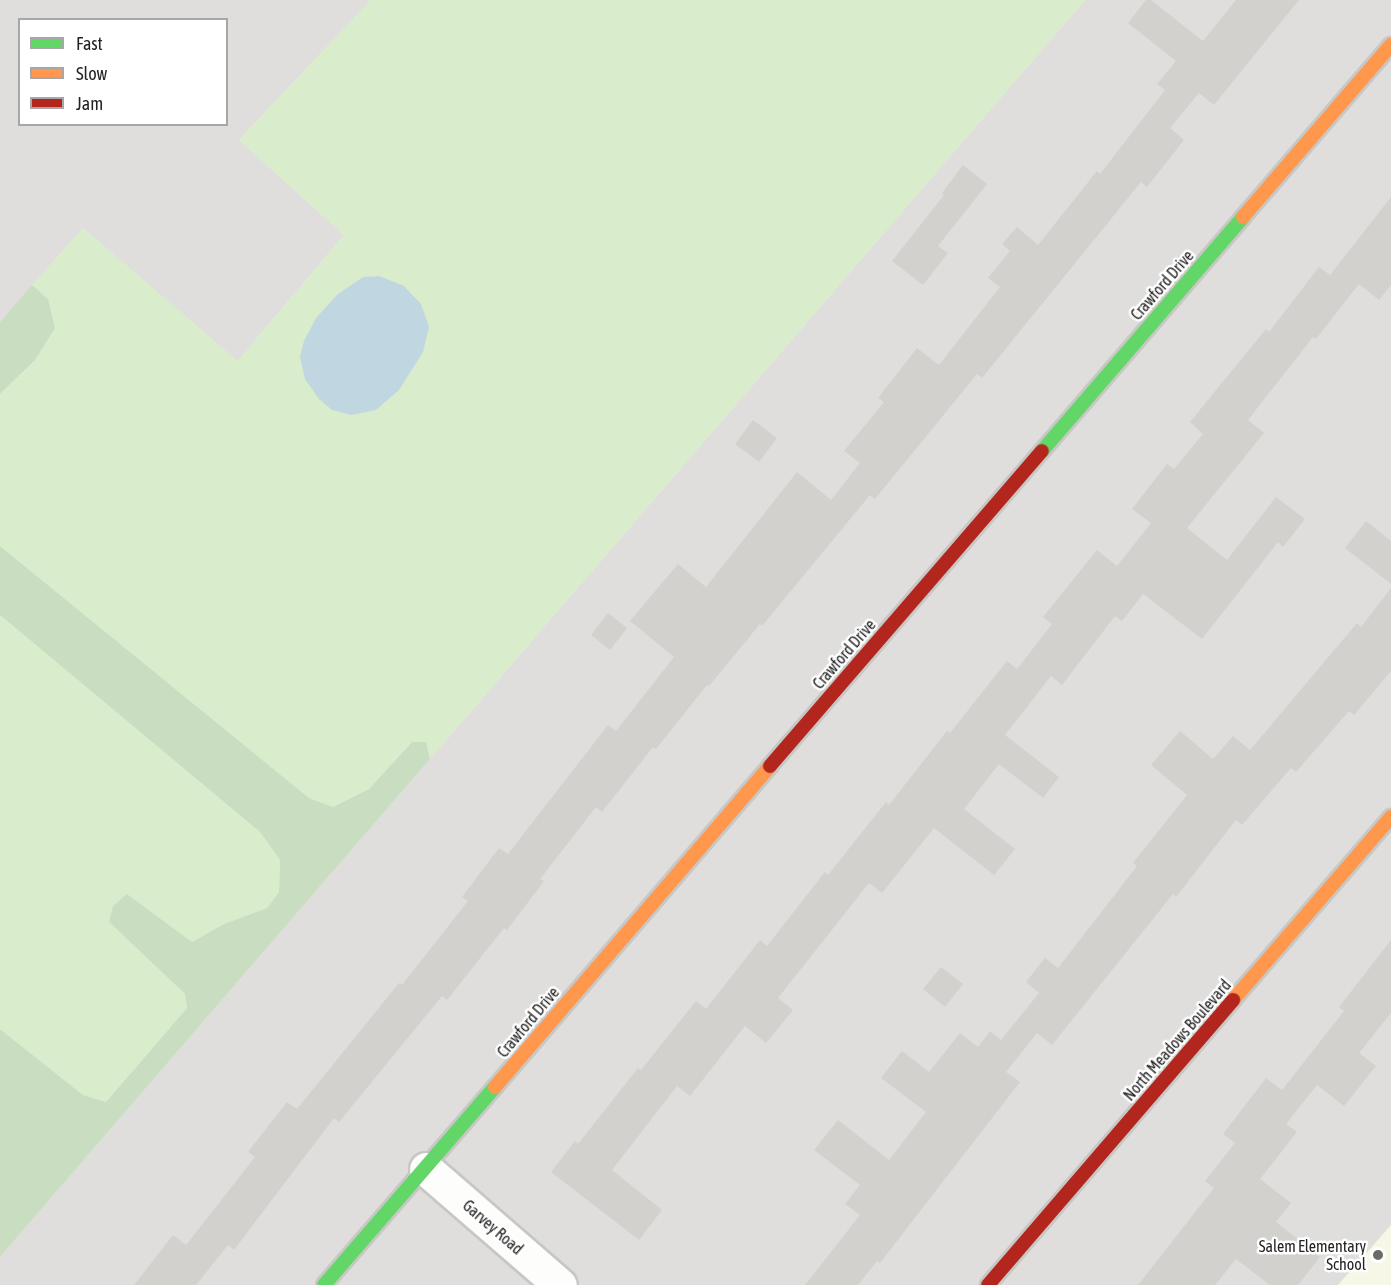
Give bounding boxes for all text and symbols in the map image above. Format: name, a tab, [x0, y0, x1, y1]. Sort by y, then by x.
legend	[18, 18, 228, 126]
text: Fast	[76, 33, 103, 54]
text: Slow	[76, 63, 107, 84]
text: Jam	[76, 93, 103, 114]
street label: Crawford Drive	[1127, 246, 1197, 324]
street label: Crawford Drive	[809, 615, 879, 693]
street label: North Meadows Boulevard	[1119, 976, 1235, 1104]
street label: Crawford Drive	[493, 983, 563, 1061]
street label: Garvey Road	[459, 1196, 527, 1258]
place label: Salem Elementary School	[1259, 1236, 1366, 1274]
marker: Salem Elementary School	[1371, 1248, 1385, 1262]

